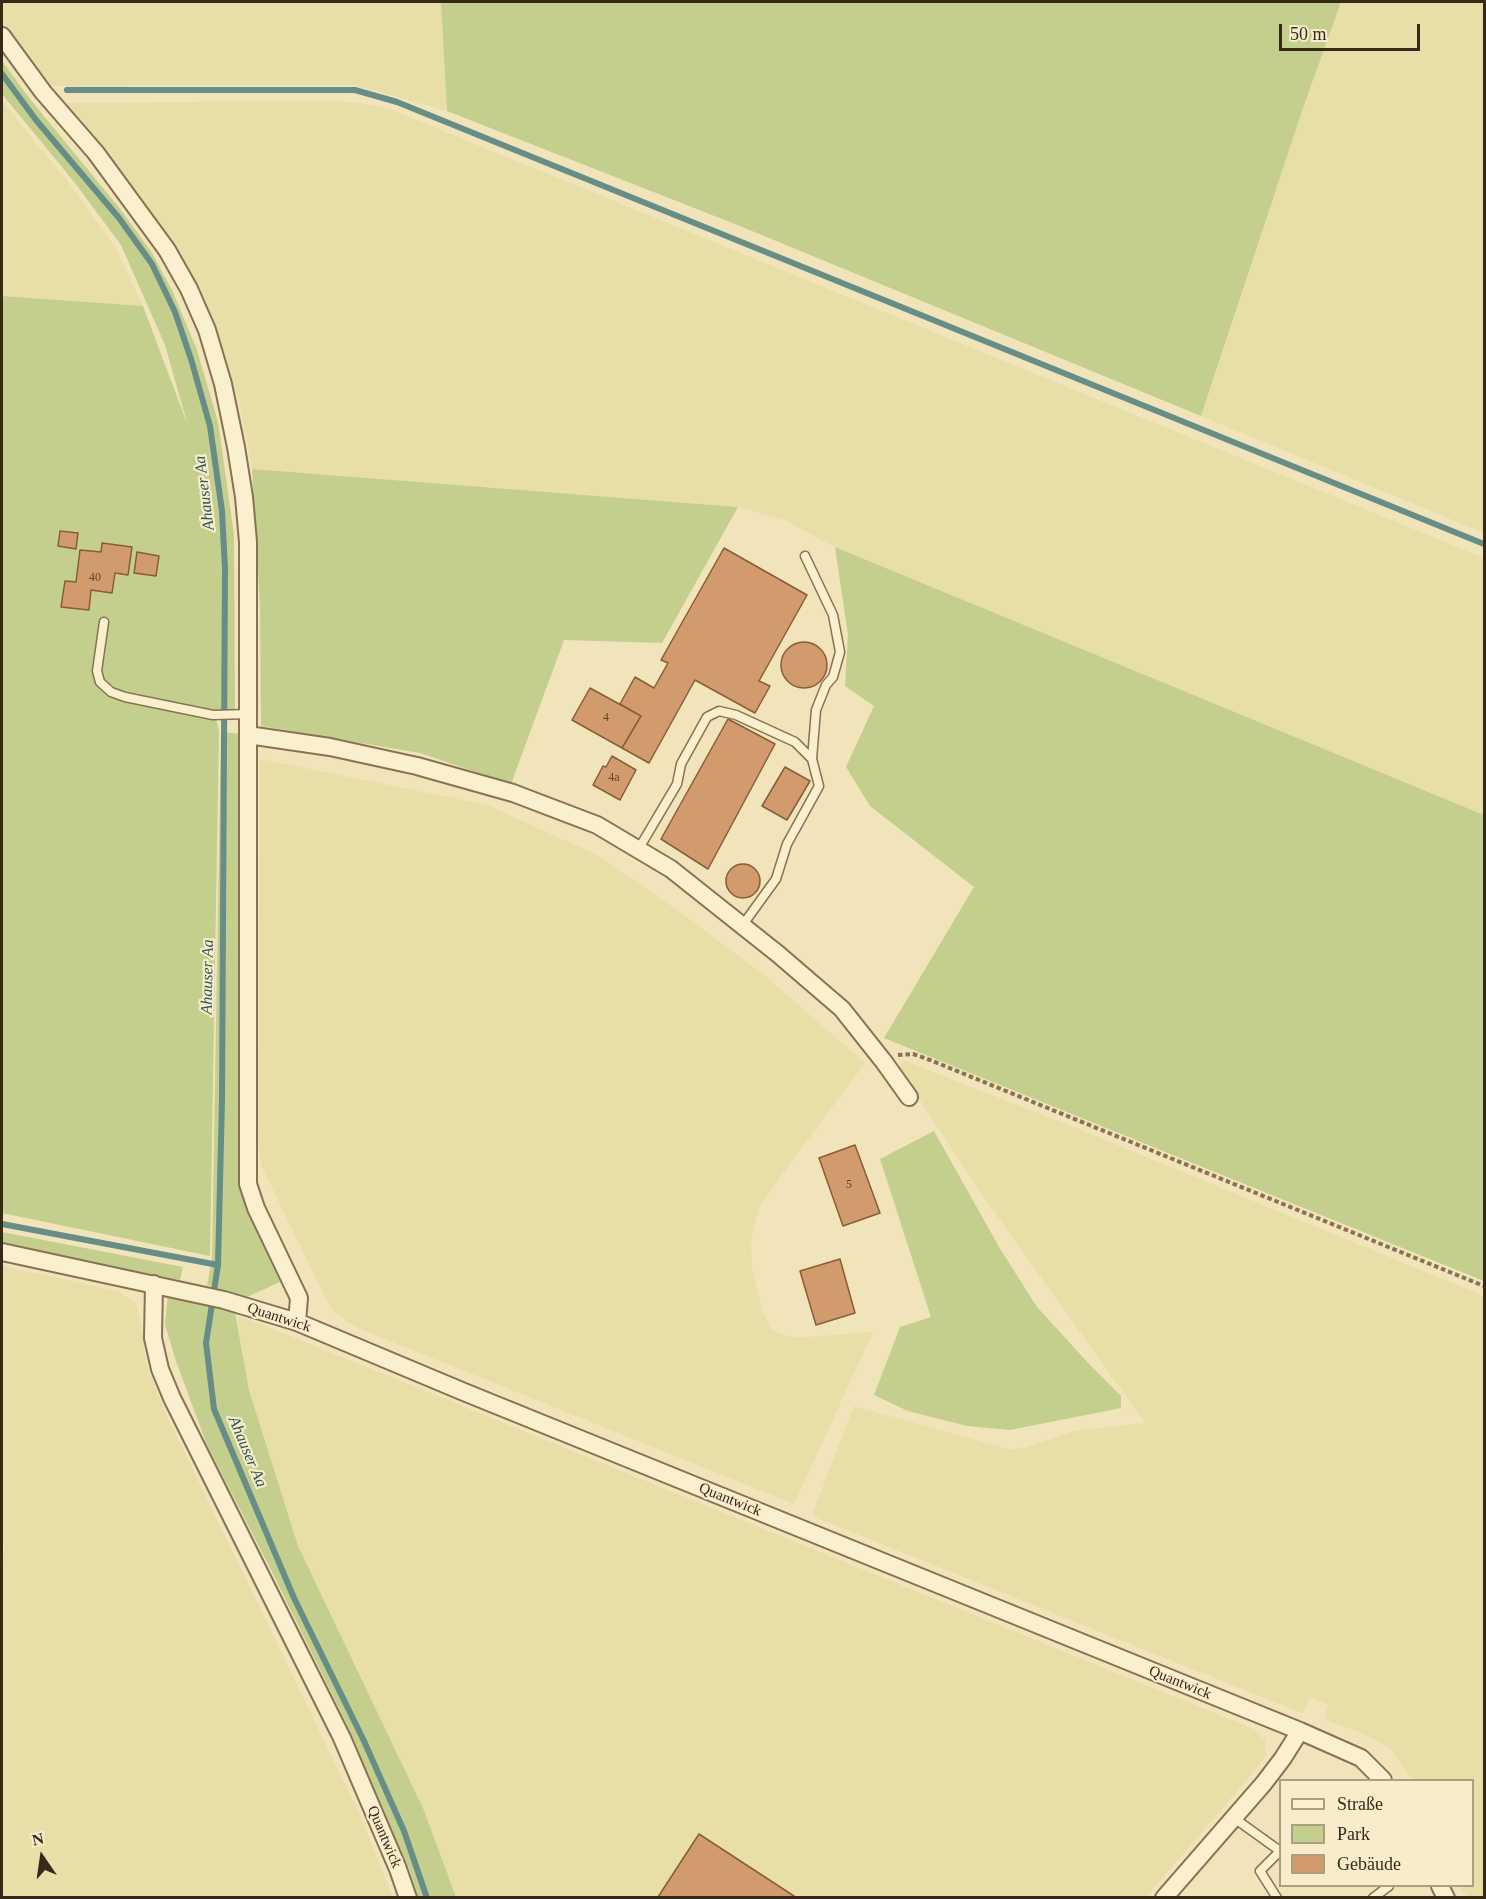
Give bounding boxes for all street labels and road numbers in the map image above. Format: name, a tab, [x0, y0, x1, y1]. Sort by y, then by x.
street label: Quantwick	[245, 1299, 313, 1337]
street label: Quantwick	[696, 1479, 764, 1521]
street label: Quantwick	[1146, 1662, 1214, 1704]
street label: Quantwick	[363, 1803, 405, 1871]

